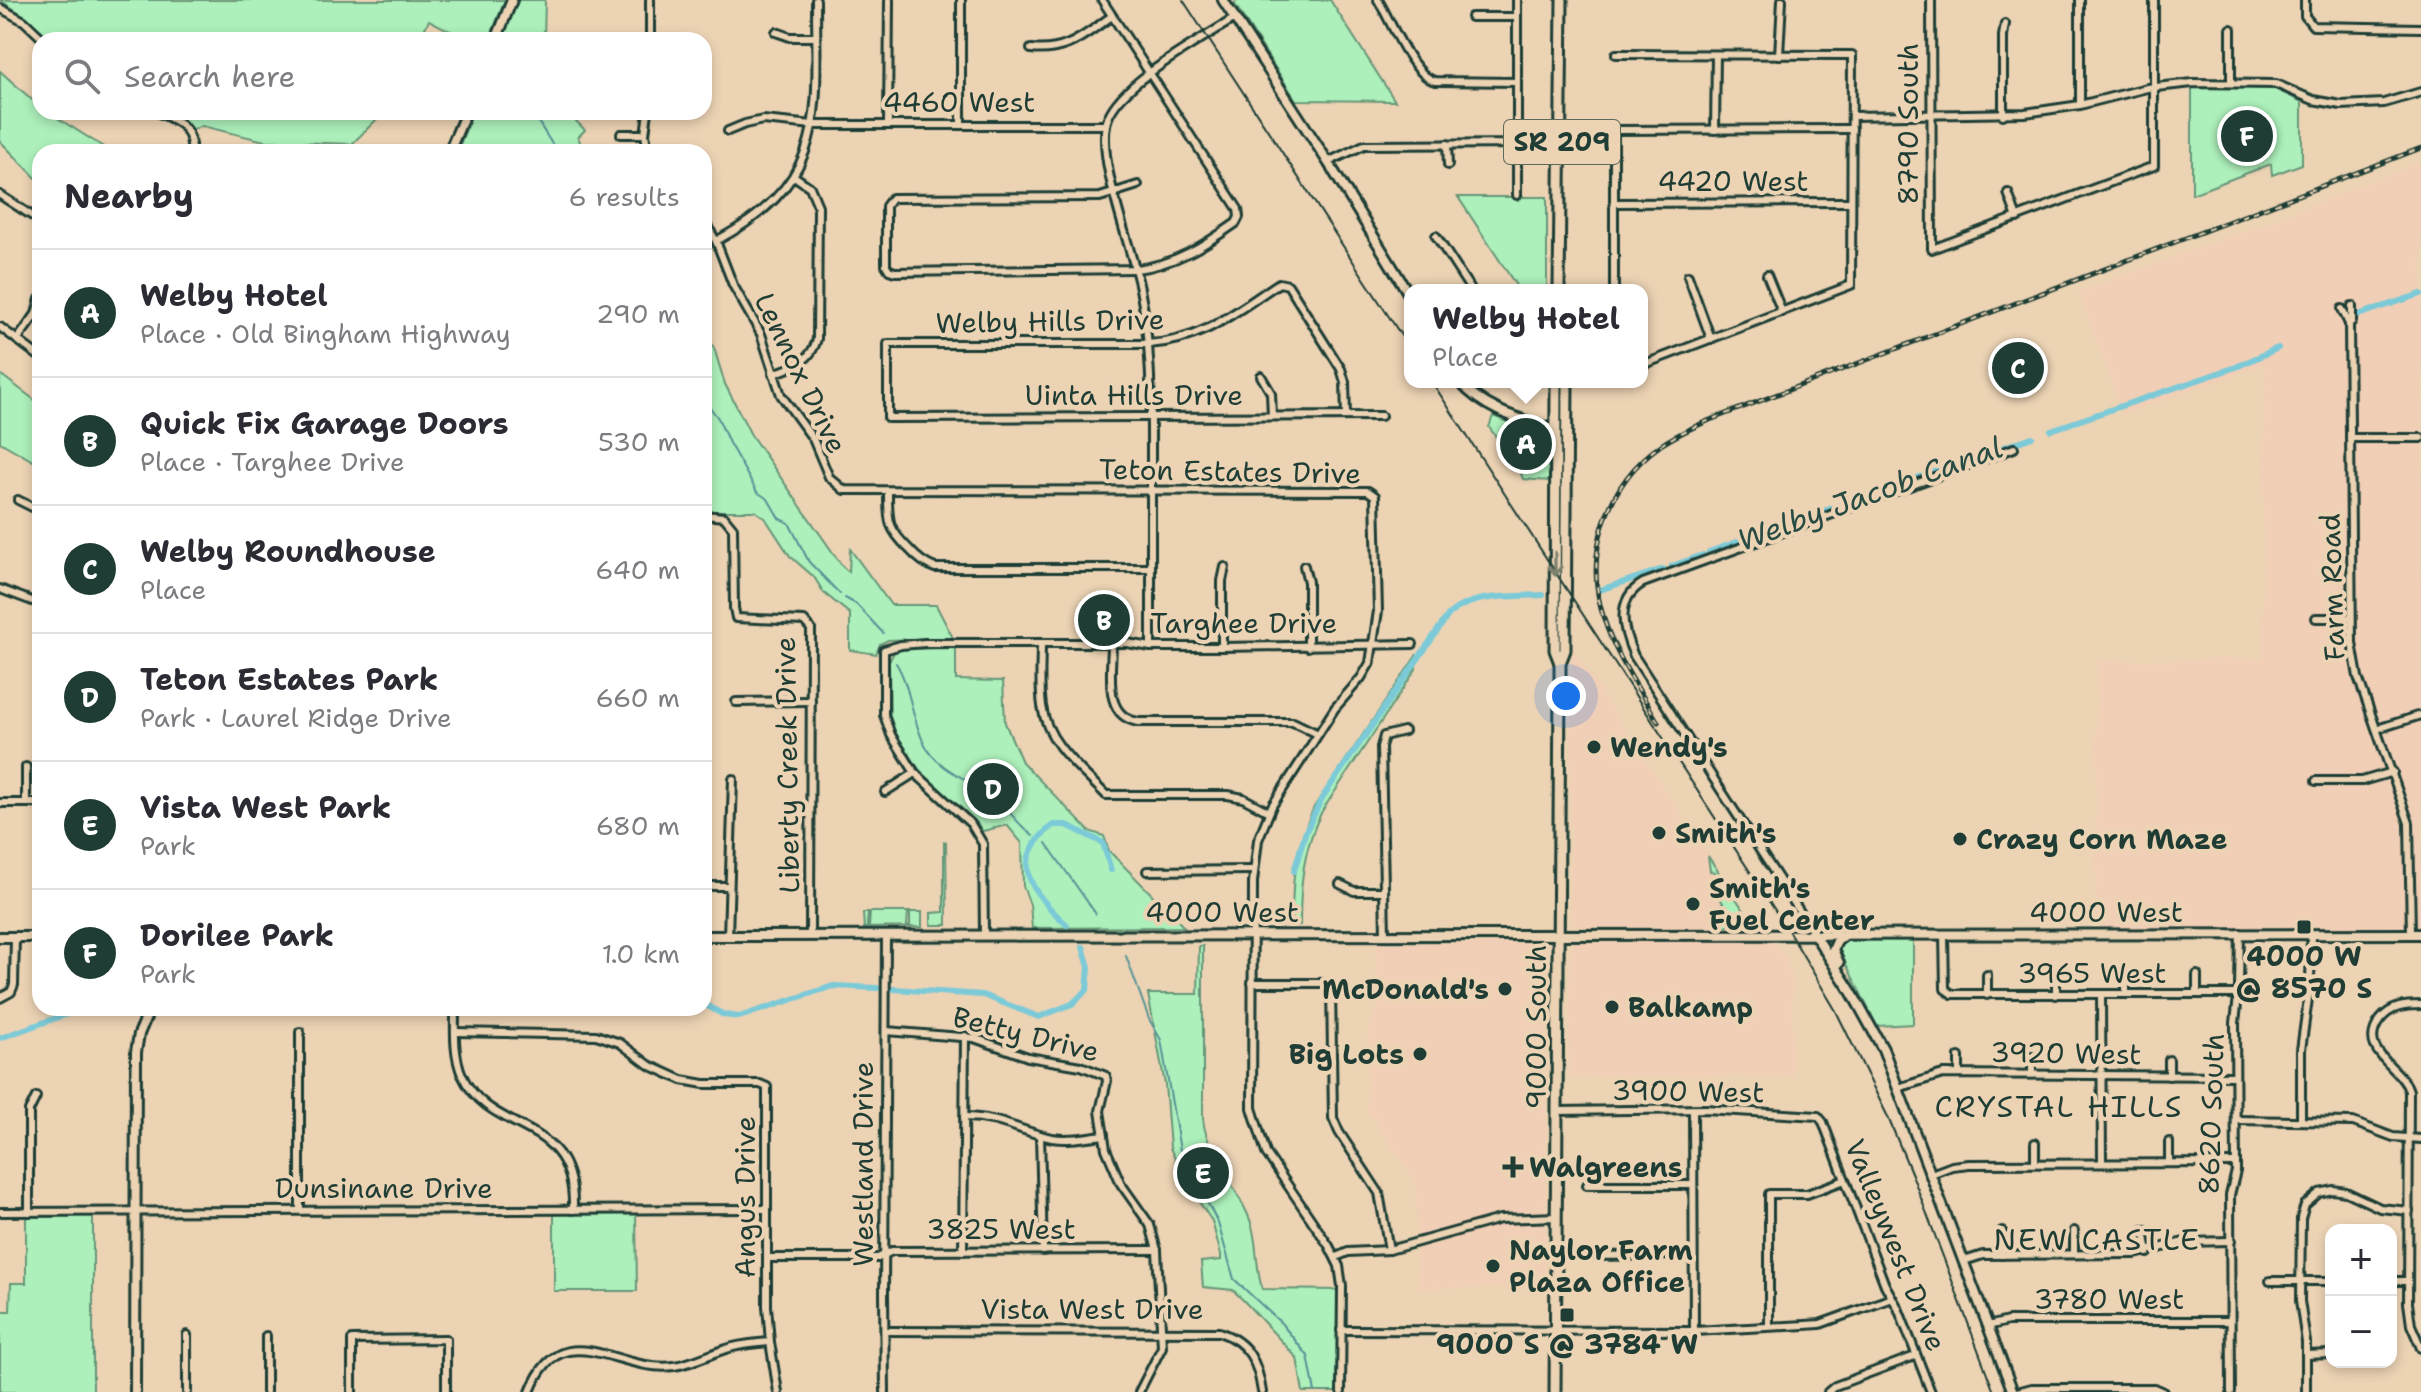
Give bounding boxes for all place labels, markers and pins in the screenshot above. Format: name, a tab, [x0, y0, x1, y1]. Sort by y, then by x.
pin: F	[2221, 106, 2273, 166]
pin: C	[1992, 338, 2044, 398]
pin: A	[1500, 414, 1552, 474]
pin: B	[1078, 590, 1130, 650]
place label: Wendy's	[1610, 728, 1728, 766]
marker: Wendy's	[1585, 738, 1603, 756]
pin: D	[967, 759, 1019, 819]
place label: Smith's	[1675, 814, 1776, 852]
place label: Crazy Corn Maze	[1976, 820, 2228, 858]
marker: Smith's	[1650, 824, 1668, 842]
marker: Crazy Corn Maze	[1951, 830, 1969, 848]
place label: Smith's Fuel Center	[1709, 869, 1875, 939]
marker: Smith's Fuel Center	[1684, 895, 1702, 913]
marker: 4000 W @ 8570 S	[2295, 918, 2313, 936]
place label: 4000 W @ 8570 S	[2236, 937, 2372, 1007]
place label: McDonald's	[1322, 970, 1489, 1008]
marker: McDonald's	[1496, 980, 1514, 998]
place label: Balkamp	[1628, 988, 1753, 1026]
marker: Balkamp	[1603, 998, 1621, 1016]
place label: Big Lots	[1289, 1035, 1404, 1073]
marker: Big Lots	[1411, 1045, 1429, 1063]
pin: E	[1177, 1143, 1229, 1203]
place label: Walgreens	[1529, 1148, 1683, 1186]
marker: Walgreens	[1504, 1158, 1522, 1176]
place label: Naylor Farm Plaza Office	[1509, 1231, 1693, 1301]
marker: Naylor Farm Plaza Office	[1484, 1257, 1502, 1275]
marker: 9000 S @ 3784 W	[1558, 1306, 1576, 1324]
place label: 9000 S @ 3784 W	[1436, 1325, 1698, 1363]

